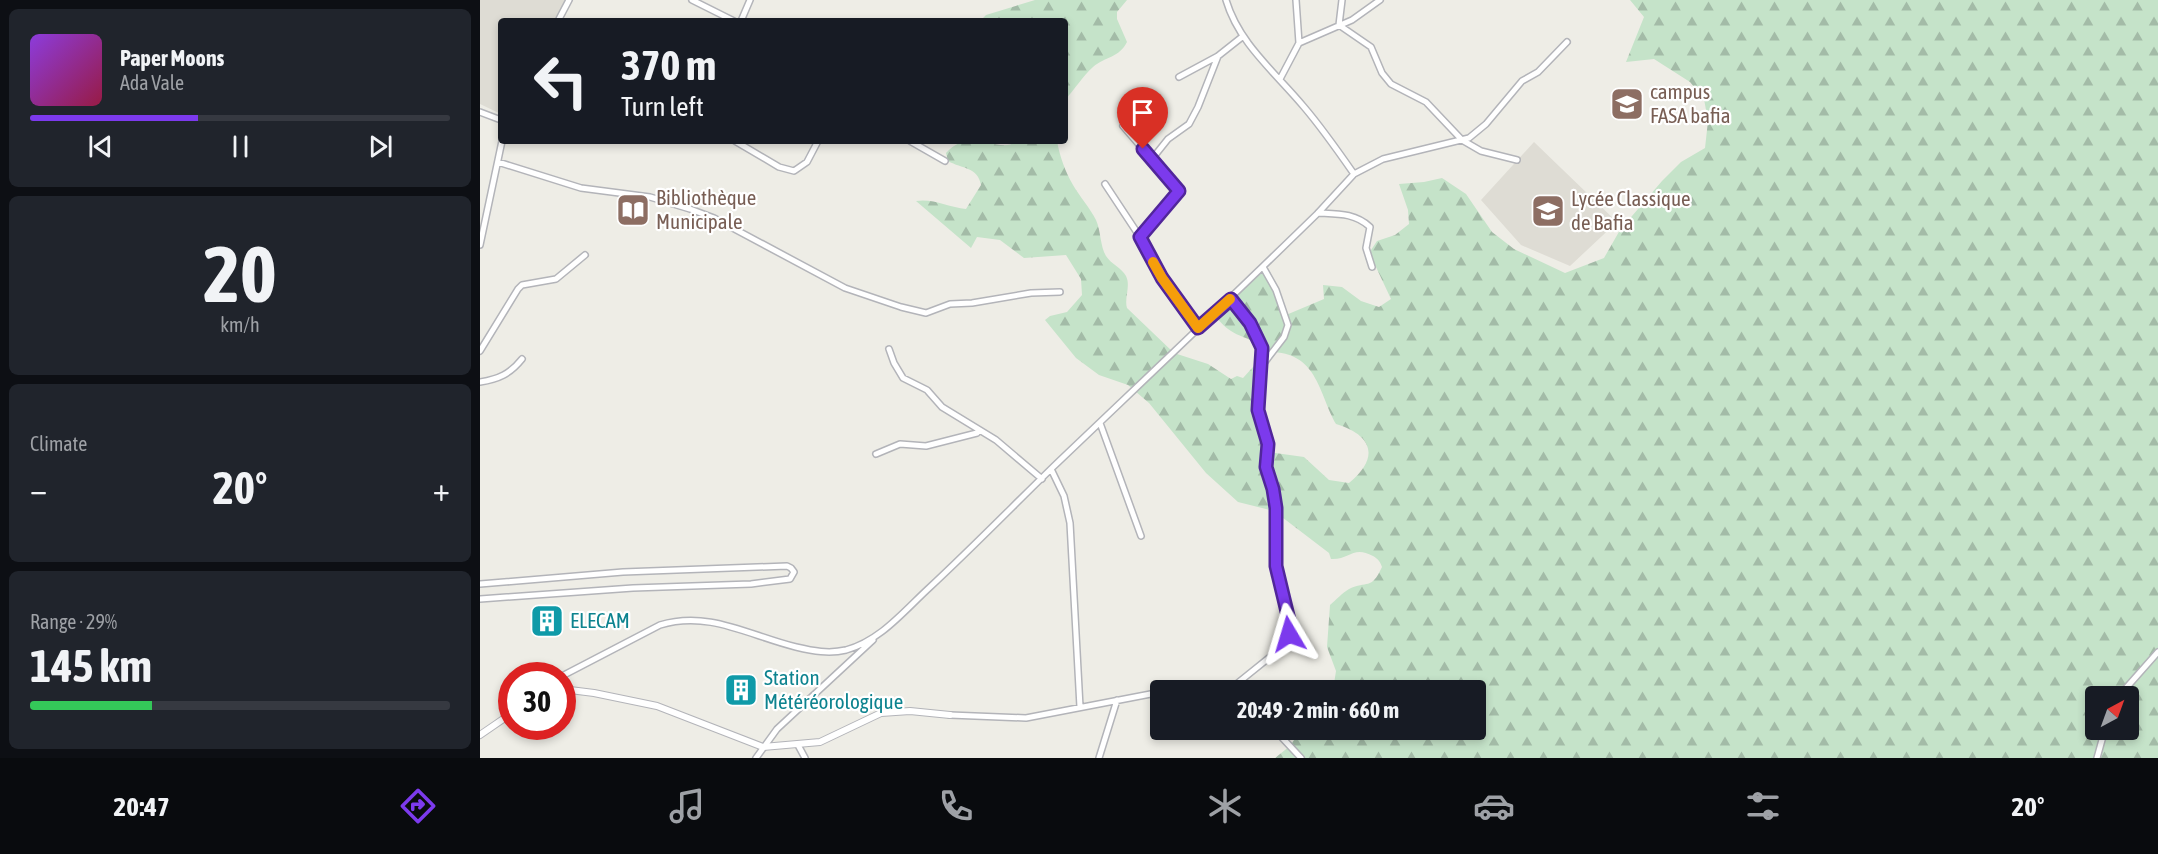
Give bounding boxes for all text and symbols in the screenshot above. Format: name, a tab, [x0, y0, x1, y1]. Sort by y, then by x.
text: 370 m	[621, 41, 716, 89]
icon: left	[522, 42, 600, 120]
text: Paper Moons	[120, 45, 224, 71]
text: Ada Vale	[120, 71, 184, 94]
place label: campus FASA bafia	[1650, 79, 1730, 127]
school or university icon: campus FASA bafia	[1609, 86, 1645, 122]
pin	[1117, 87, 1168, 149]
text: Turn left	[621, 91, 704, 122]
icon: arrive	[1126, 96, 1159, 129]
icon: previous	[84, 130, 117, 163]
icon: pause	[224, 130, 257, 163]
icon: next	[364, 130, 397, 163]
place label: Bibliothèque Municipale	[656, 185, 756, 233]
place label: Lycée Classique de Bafia	[1571, 186, 1691, 234]
library icon: Bibliothèque Municipale	[615, 192, 651, 228]
school or university icon: Lycée Classique de Bafia	[1530, 193, 1566, 229]
text: 20	[203, 229, 277, 319]
text: km/h	[220, 313, 260, 336]
text: Climate	[30, 432, 87, 455]
text: 20°	[213, 462, 267, 514]
text: −	[30, 470, 47, 508]
text: +	[433, 470, 450, 508]
position arrow	[1257, 602, 1321, 666]
building icon: ELECAM	[529, 603, 565, 639]
place label: ELECAM	[570, 608, 630, 632]
text: Range · 29%	[30, 610, 117, 633]
text: 145 km	[30, 640, 152, 692]
speed limit sign: 30	[498, 662, 576, 740]
place label: Station Météréorologique	[764, 665, 903, 713]
building icon: Station Météréorologique	[723, 672, 759, 708]
north arrow	[2085, 686, 2139, 740]
map controls	[2085, 686, 2139, 740]
text: 20:49 · 2 min · 660 m	[1237, 697, 1399, 723]
icon: directions	[397, 785, 439, 827]
icon: music	[666, 785, 708, 827]
icon: phone	[935, 785, 977, 827]
icon: climate	[1204, 785, 1246, 827]
icon: car	[1473, 785, 1515, 827]
icon: filters	[1742, 785, 1784, 827]
text: 20:47	[114, 791, 170, 822]
text: 20°	[2012, 791, 2044, 822]

